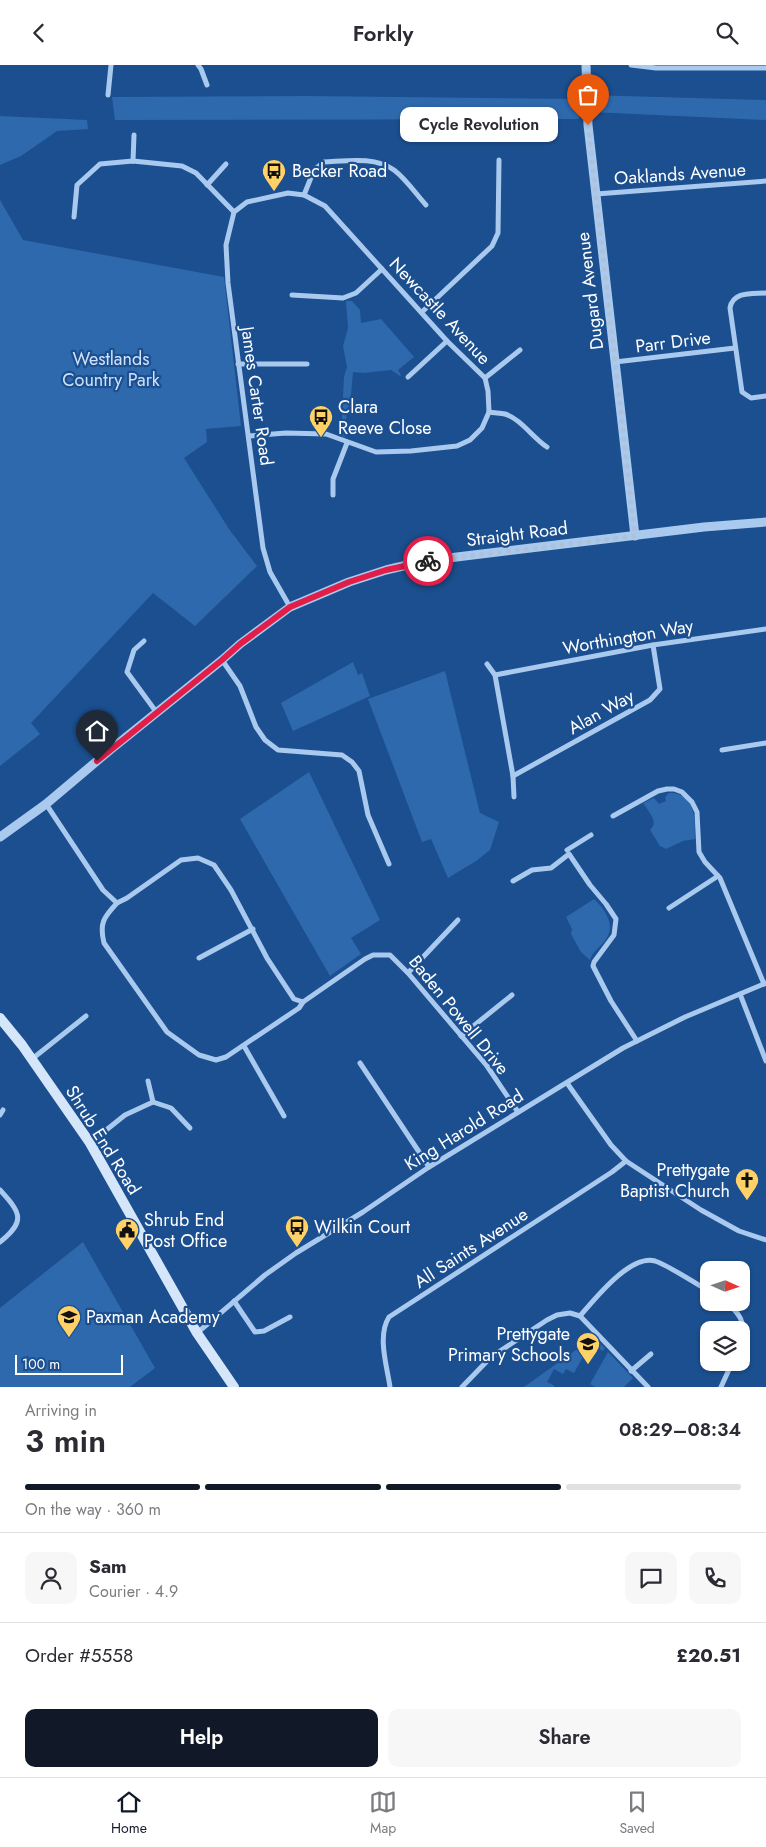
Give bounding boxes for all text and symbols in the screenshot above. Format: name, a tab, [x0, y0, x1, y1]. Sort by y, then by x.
text: Forkly	[353, 17, 413, 49]
icon: back	[25, 19, 53, 47]
icon: search	[713, 19, 741, 47]
pin	[567, 74, 609, 125]
icon: bag	[574, 81, 602, 109]
callout: Cycle Revolution	[400, 107, 558, 143]
text: Cycle Revolution	[419, 113, 539, 136]
street label: Oaklands Avenue	[613, 156, 747, 192]
bus stop icon: Becker Road	[261, 158, 287, 192]
place label: Becker Road	[292, 158, 387, 184]
street label: Dugard Avenue	[570, 231, 610, 351]
street label: Newcastle Avenue	[383, 251, 497, 371]
street label: James Carter Road	[234, 323, 280, 467]
street label: Parr Drive	[634, 324, 712, 360]
park label: Westlands Country Park	[62, 346, 160, 393]
place label: Clara Reeve Close	[338, 394, 432, 441]
bus stop icon: Clara Reeve Close	[308, 404, 334, 438]
street label: Straight Road	[465, 515, 569, 553]
courier	[403, 536, 453, 586]
icon: bike	[414, 547, 442, 575]
street label: Worthington Way	[561, 613, 695, 661]
street label: Alan Way	[563, 683, 639, 741]
pin	[76, 710, 118, 761]
icon: home	[83, 717, 111, 745]
street label: Baden Powell Drive	[403, 950, 515, 1080]
street label: Shrub End Road	[59, 1080, 147, 1200]
street label: King Harold Road	[400, 1083, 528, 1177]
place label: Prettygate Baptist Church	[620, 1157, 730, 1204]
church icon: Prettygate Baptist Church	[734, 1167, 760, 1201]
street label: All Saints Avenue	[409, 1201, 533, 1295]
place label: Shrub End Post Office	[144, 1207, 227, 1254]
bus stop icon: Wilkin Court	[284, 1214, 310, 1248]
place label: Wilkin Court	[314, 1214, 411, 1240]
public building icon: Shrub End Post Office	[114, 1217, 140, 1251]
north arrow	[700, 1261, 750, 1311]
map controls	[700, 1261, 750, 1371]
school or university icon: Paxman Academy	[56, 1304, 82, 1338]
place label: Paxman Academy	[86, 1304, 220, 1330]
place label: Prettygate Primary Schools	[448, 1321, 570, 1368]
button: layers	[700, 1321, 750, 1371]
school or university icon: Prettygate Primary Schools	[575, 1331, 601, 1365]
scale bar	[15, 1352, 122, 1375]
text: 100 m	[22, 1354, 60, 1374]
text: Arriving in	[25, 1399, 97, 1422]
text: 08:29–08:34	[619, 1416, 741, 1443]
text: 3 min	[25, 1418, 106, 1464]
text: On the way · 360 m	[25, 1498, 161, 1521]
button: person	[25, 1552, 77, 1604]
button: chat	[625, 1552, 677, 1604]
button: phone	[689, 1552, 741, 1604]
text: Sam	[89, 1553, 127, 1580]
text: Courier · 4.9	[89, 1580, 178, 1603]
text: Order #5558	[25, 1642, 133, 1669]
text: £20.51	[676, 1642, 741, 1669]
button: Help	[25, 1709, 378, 1767]
button: Share	[388, 1709, 741, 1767]
tab: Home	[111, 1788, 147, 1838]
tab: Map	[369, 1788, 397, 1838]
tab: Saved	[619, 1788, 655, 1838]

